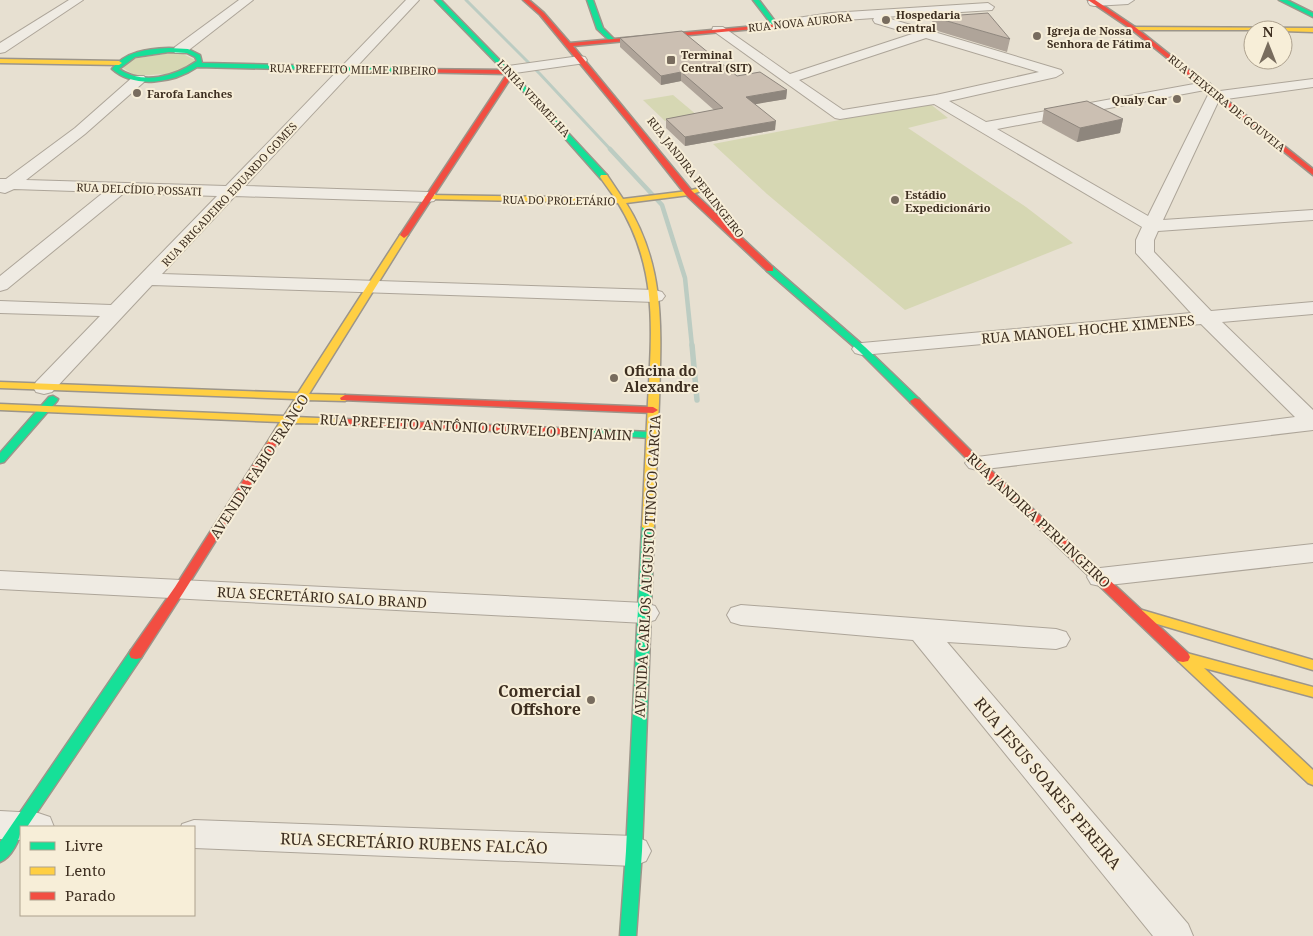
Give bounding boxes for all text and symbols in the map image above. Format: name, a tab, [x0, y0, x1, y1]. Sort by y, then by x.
place label: Hospedaria central	[896, 7, 961, 35]
street label: RUA NOVA AURORA	[747, 9, 853, 35]
marker: Hospedaria central	[880, 14, 892, 26]
north arrow	[1243, 20, 1293, 70]
text: N	[1262, 22, 1274, 41]
place label: Igreja de Nossa Senhora de Fátima	[1047, 23, 1152, 51]
marker: Igreja de Nossa Senhora de Fátima	[1031, 30, 1043, 42]
place label: Terminal Central (SIT)	[681, 47, 752, 75]
street label: RUA TEIXEIRA DE GOUVEIA	[1165, 51, 1289, 155]
marker: Terminal Central (SIT)	[665, 54, 677, 66]
street label: LINHA VERMELHA	[494, 56, 574, 140]
street label: RUA PREFEITO MILME RIBEIRO	[269, 60, 437, 78]
place label: Farofa Lanches	[147, 86, 232, 101]
marker: Farofa Lanches	[131, 87, 143, 99]
place label: Qualy Car	[1112, 92, 1167, 107]
marker: Qualy Car	[1171, 93, 1183, 105]
street label: RUA JANDIRA PERLINGEIRO	[644, 114, 748, 240]
street label: RUA BRIGADEIRO EDUARDO GOMES	[158, 119, 300, 269]
street label: RUA DELCÍDIO POSSATI	[76, 179, 202, 199]
place label: Estádio Expedicionário	[905, 187, 991, 215]
street label: RUA DO PROLETÁRIO	[502, 192, 616, 208]
marker: Estádio Expedicionário	[889, 194, 901, 206]
street label: RUA MANOEL HOCHE XIMENES	[980, 310, 1196, 348]
place label: Oficina do Alexandre	[624, 361, 699, 396]
marker: Oficina do Alexandre	[608, 372, 620, 384]
street label: AVENIDA FABIO FRANCO	[205, 390, 313, 542]
street label: RUA PREFEITO ANTÔNIO CURVELO BENJAMIN	[319, 409, 633, 445]
street label: AVENIDA CARLOS AUGUSTO TINOCO GARCIA	[630, 414, 664, 718]
street label: RUA JANDIRA PERLINGEIRO	[963, 448, 1115, 592]
street label: RUA SECRETÁRIO SALO BRAND	[217, 582, 427, 612]
place label: Comercial Offshore	[498, 680, 581, 720]
street label: RUA JESUS SOARES PEREIRA	[969, 692, 1127, 874]
marker: Comercial Offshore	[585, 694, 597, 706]
legend	[20, 826, 195, 916]
street label: RUA SECRETÁRIO RUBENS FALCÃO	[280, 827, 548, 859]
text: Livre	[65, 835, 103, 855]
text: Lento	[65, 860, 106, 880]
text: Parado	[65, 885, 116, 905]

